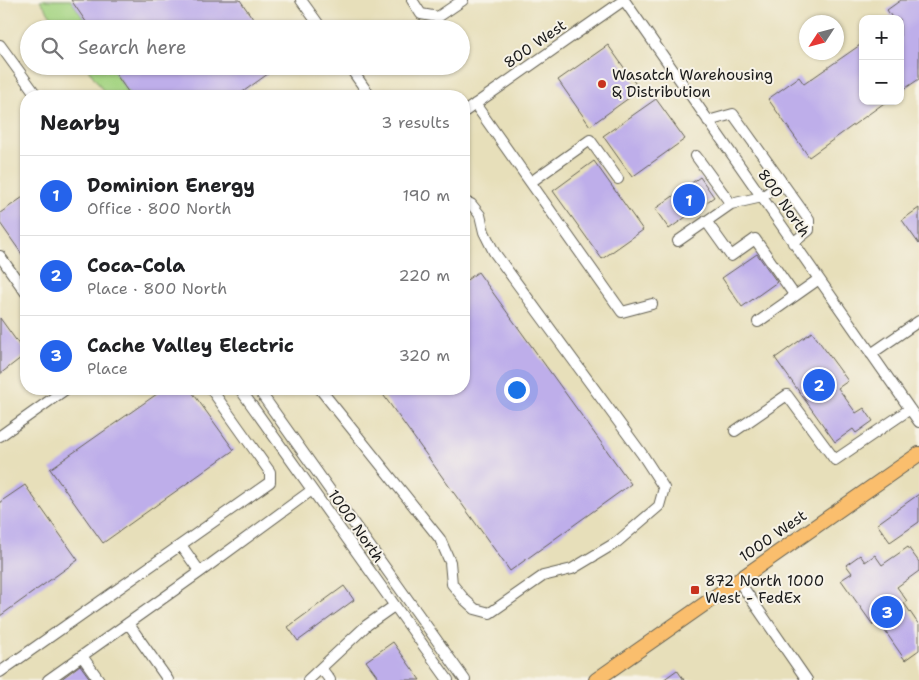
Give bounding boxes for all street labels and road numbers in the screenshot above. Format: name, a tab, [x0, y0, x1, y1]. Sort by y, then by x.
street label: 800 West	[500, 15, 570, 73]
street label: 800 North	[753, 165, 815, 241]
street label: 1000 North	[323, 486, 389, 566]
street label: 1000 West	[735, 505, 811, 567]

